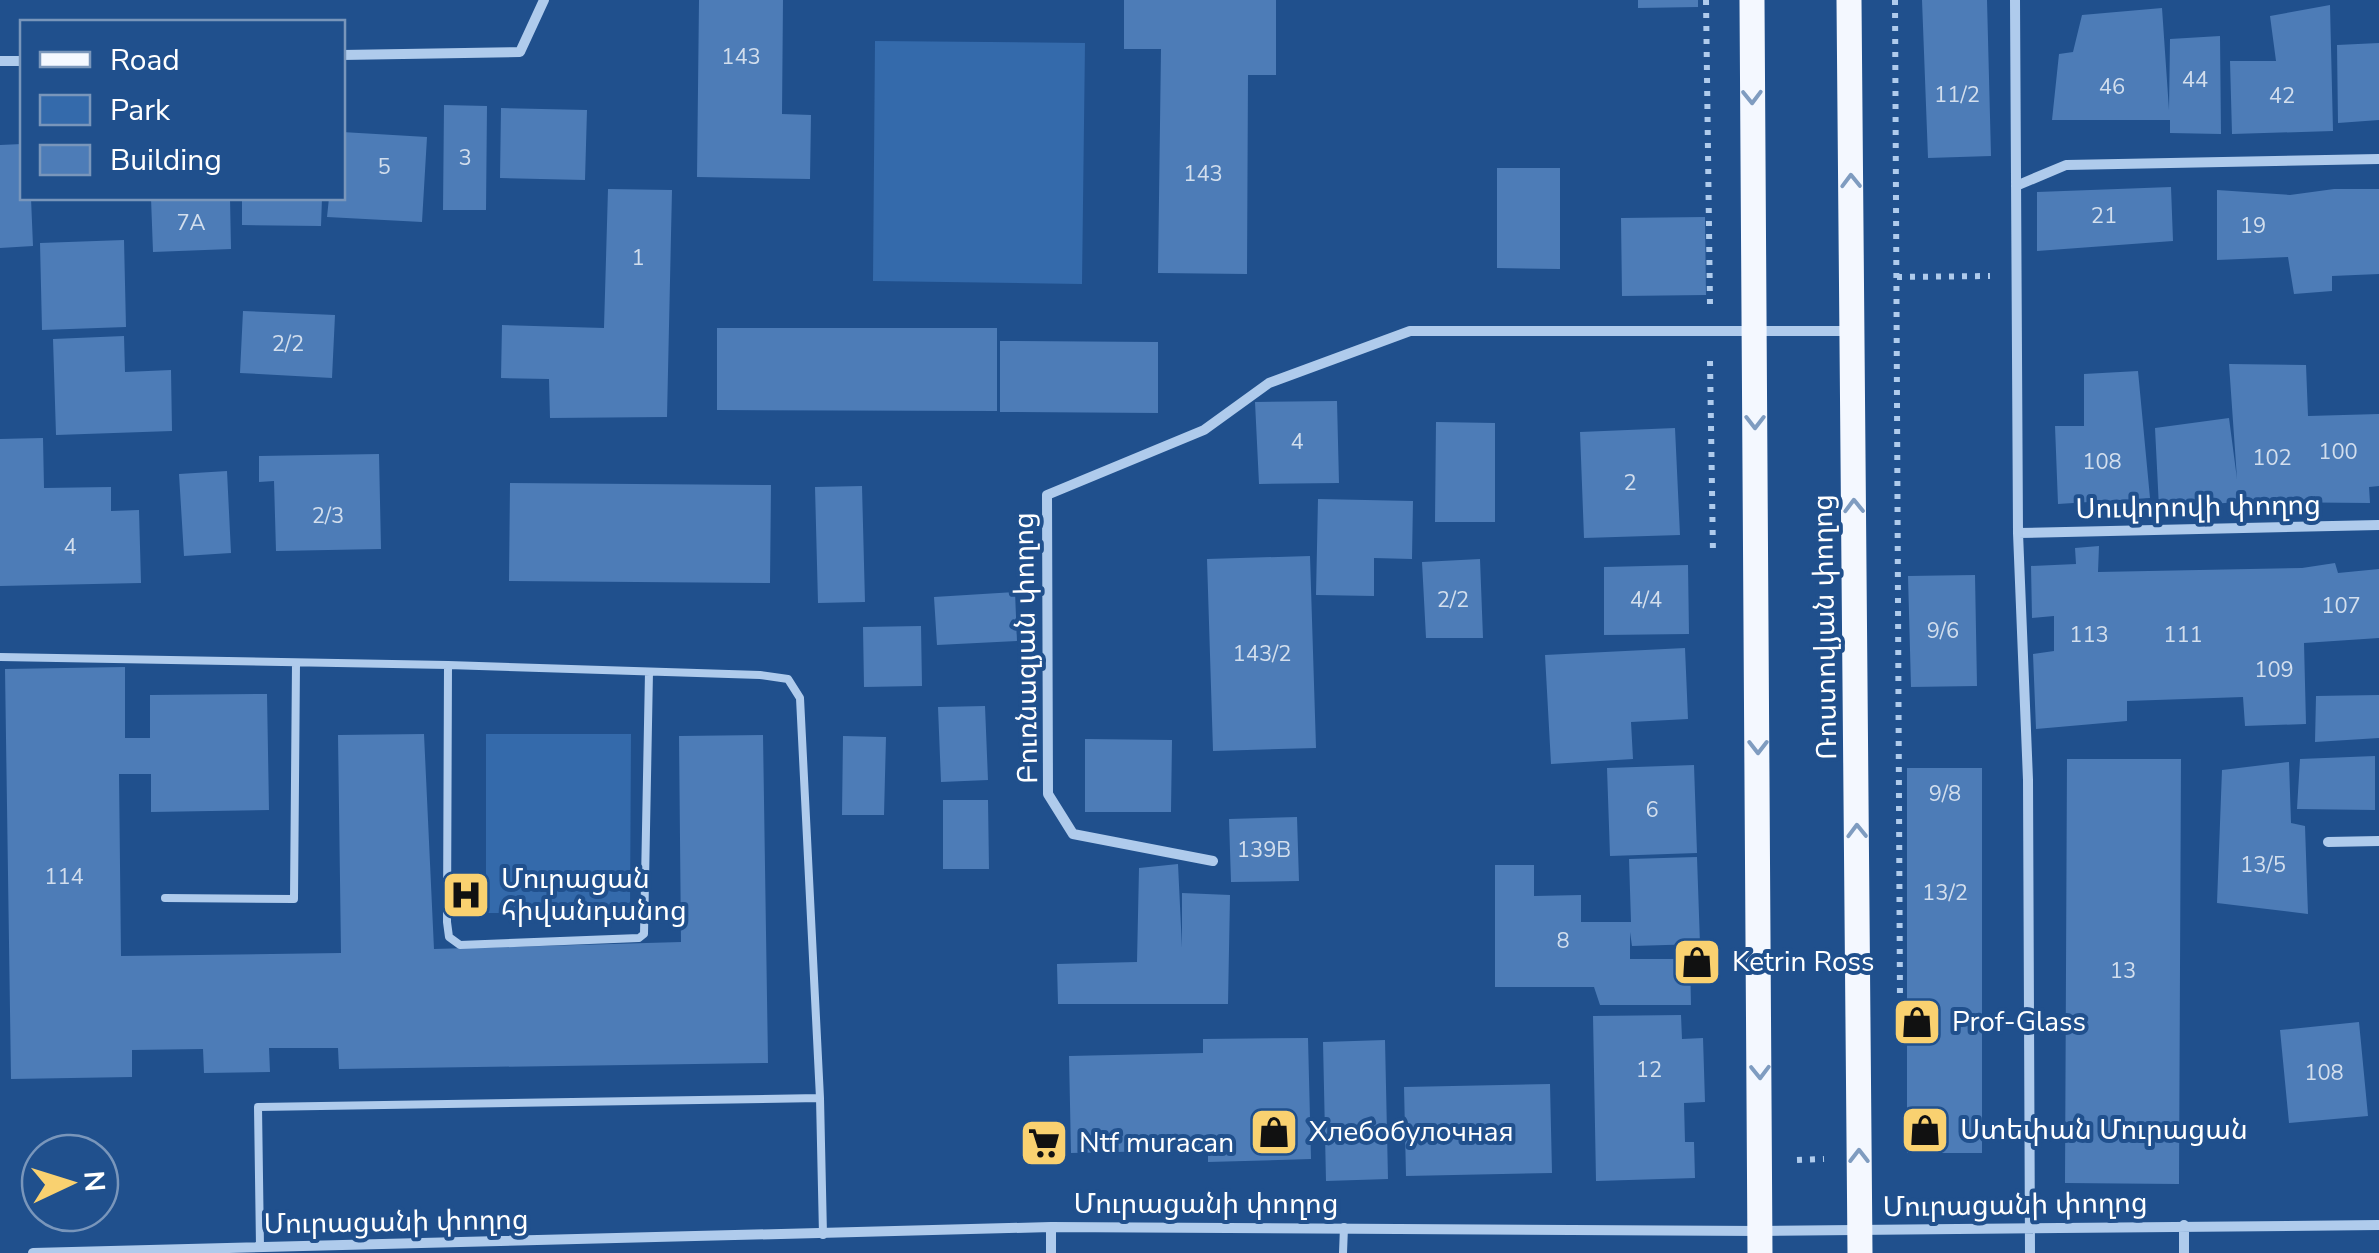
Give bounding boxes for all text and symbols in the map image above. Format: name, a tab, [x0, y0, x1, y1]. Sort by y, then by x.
legend	[20, 20, 345, 200]
text: Road	[110, 40, 180, 81]
house number: 143	[721, 42, 761, 72]
house number: 44	[2182, 65, 2208, 95]
house number: 46	[2099, 72, 2125, 102]
house number: 11/2	[1934, 80, 1980, 110]
house number: 42	[2269, 81, 2295, 111]
text: Park	[110, 90, 171, 131]
one-way arrow	[1742, 90, 1763, 106]
text: Building	[110, 140, 222, 181]
house number: 3	[458, 143, 472, 173]
house number: 5	[377, 152, 391, 182]
house number: 143	[1183, 159, 1223, 189]
one-way arrow	[1840, 172, 1861, 188]
house number: 21	[2091, 201, 2117, 231]
house number: 7A	[176, 208, 206, 238]
house number: 19	[2240, 211, 2266, 241]
house number: 1	[631, 243, 645, 273]
house number: 2/2	[272, 329, 304, 359]
one-way arrow	[1744, 416, 1766, 431]
house number: 4	[1290, 427, 1304, 457]
house number: 100	[2318, 437, 2358, 467]
house number: 102	[2252, 443, 2292, 473]
house number: 108	[2082, 447, 2122, 477]
house number: 2	[1623, 468, 1637, 498]
street label: Սուվորովի փողոց	[2075, 486, 2321, 528]
street label: Ռոստովյան փողոց	[1804, 494, 1846, 760]
one-way arrow	[1843, 497, 1865, 512]
house number: 2/3	[312, 501, 344, 531]
street label: Բուռնազյան փողոց	[1005, 512, 1047, 784]
house number: 4	[63, 532, 77, 562]
house number: 2/2	[1437, 585, 1469, 615]
house number: 4/4	[1630, 585, 1662, 615]
house number: 107	[2321, 591, 2361, 621]
house number: 9/6	[1927, 616, 1959, 646]
house number: 113	[2069, 620, 2109, 650]
house number: 111	[2163, 620, 2203, 650]
house number: 143/2	[1232, 639, 1292, 669]
house number: 109	[2254, 655, 2294, 685]
one-way arrow	[1747, 740, 1769, 756]
house number: 9/8	[1929, 779, 1961, 809]
house number: 6	[1645, 795, 1659, 825]
one-way arrow	[1846, 822, 1868, 838]
house number: 139B	[1237, 835, 1291, 865]
house number: 13/5	[2240, 850, 2286, 880]
place label: Մուրացան հիվանդանոց	[501, 860, 687, 930]
house number: 114	[44, 862, 84, 892]
hospital icon: Մուրացան հիվանդանոց	[440, 869, 492, 921]
house number: 13/2	[1922, 878, 1968, 908]
house number: 8	[1556, 926, 1570, 956]
shop icon: Ketrin Ross	[1671, 936, 1723, 988]
place label: Ketrin Ross	[1732, 943, 1874, 981]
house number: 13	[2110, 956, 2136, 986]
shop icon: Prof-Glass	[1891, 996, 1943, 1048]
place label: Prof-Glass	[1952, 1003, 2086, 1041]
house number: 12	[1636, 1055, 1662, 1085]
house number: 108	[2304, 1058, 2344, 1088]
one-way arrow	[1750, 1065, 1771, 1081]
shop icon: Ստեփան Մուրացան	[1899, 1104, 1951, 1156]
shop icon: Хлебобулочная	[1248, 1106, 1300, 1158]
place label: Ստեփան Մուրացան	[1960, 1111, 2248, 1149]
place label: Хлебобулочная	[1309, 1113, 1514, 1151]
supermarket icon: Ntf muracan	[1018, 1117, 1070, 1169]
place label: Ntf muracan	[1079, 1124, 1234, 1162]
north arrow	[20, 1133, 120, 1233]
one-way arrow	[1848, 1147, 1870, 1162]
text: N	[74, 1170, 114, 1193]
street label: Մուրացանի փողոց	[1882, 1184, 2148, 1226]
street label: Մուրացանի փողոց	[1073, 1185, 1339, 1223]
street label: Մուրացանի փողոց	[263, 1201, 529, 1243]

